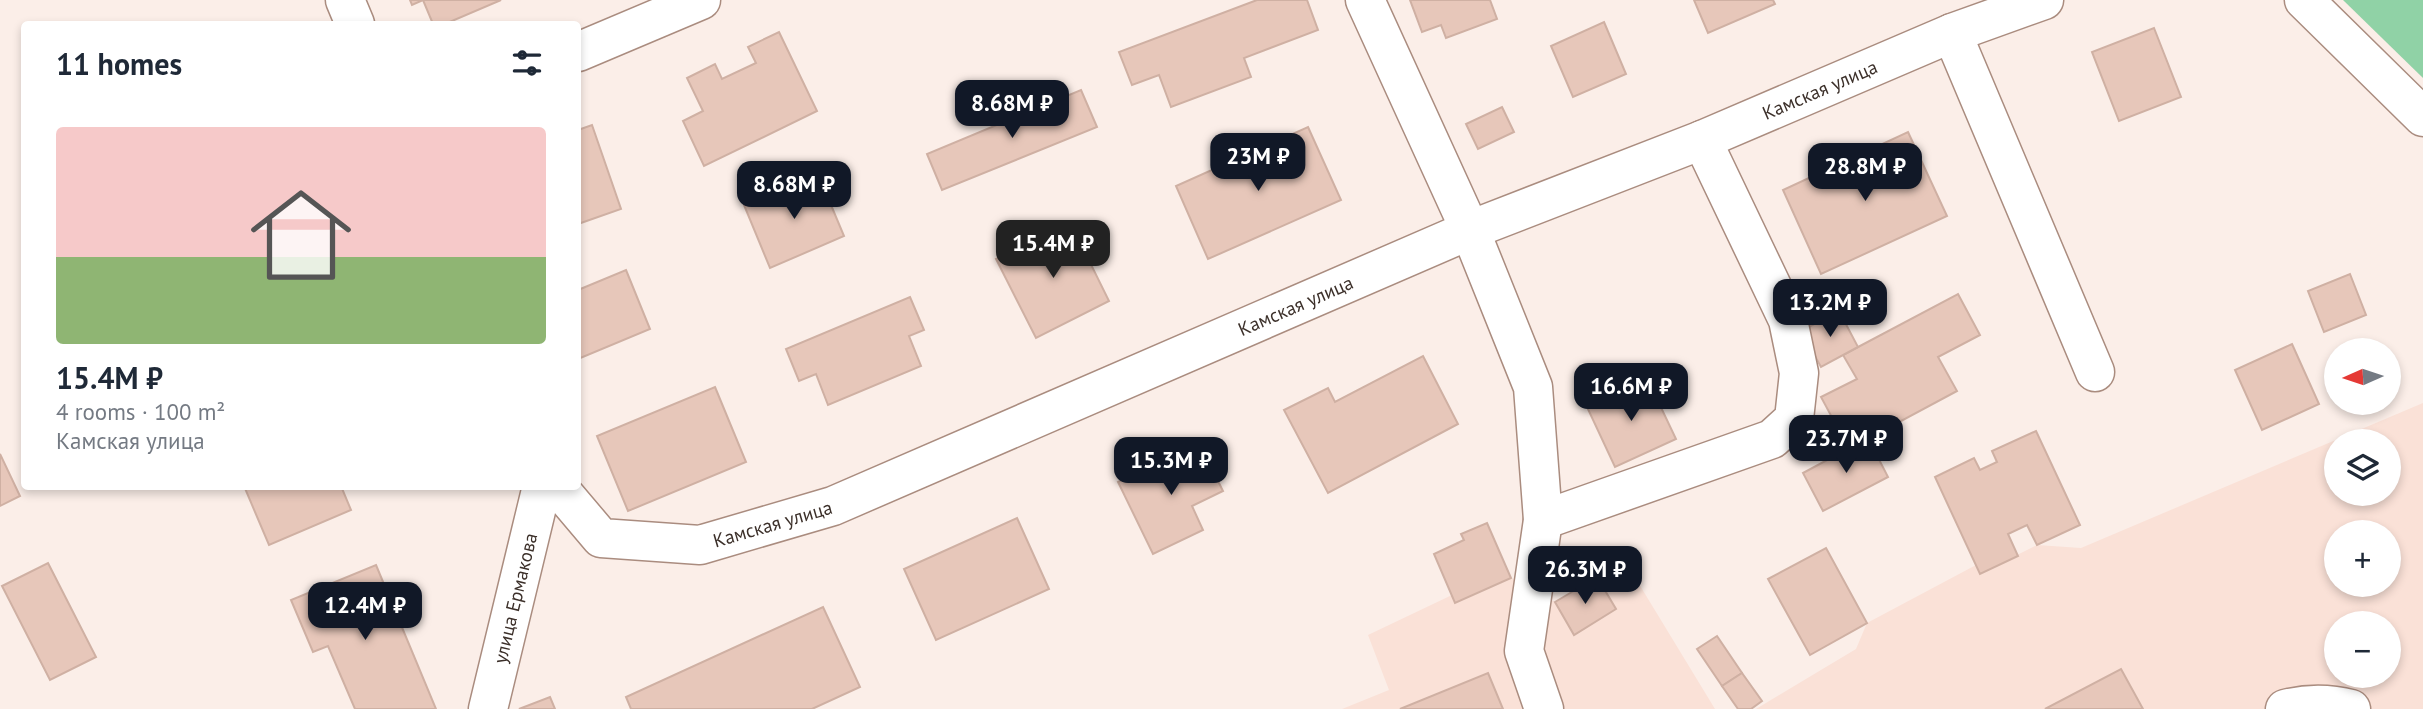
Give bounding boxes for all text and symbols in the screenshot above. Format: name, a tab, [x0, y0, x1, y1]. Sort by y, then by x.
text: 11 homes	[56, 44, 182, 83]
icon: filters	[508, 44, 546, 82]
street label: Камская улица	[1758, 54, 1881, 125]
pin: 8.68M ₽	[947, 80, 1077, 140]
text: 8.68M ₽	[971, 88, 1053, 117]
pin: 23M ₽	[1209, 134, 1307, 193]
text: 23M ₽	[1226, 141, 1290, 170]
pin: 28.8M ₽	[1800, 144, 1930, 203]
text: 28.8M ₽	[1824, 151, 1906, 180]
pin: 8.68M ₽	[729, 162, 859, 221]
text: 8.68M ₽	[753, 169, 835, 198]
icon: home	[238, 172, 364, 298]
pin: 15.4M ₽	[988, 220, 1118, 280]
text: 15.4M ₽	[1012, 228, 1094, 257]
street label: Камская улица	[1234, 270, 1357, 341]
pin: 13.2M ₽	[1765, 280, 1895, 339]
text: 13.2M ₽	[1789, 287, 1871, 316]
north arrow	[2324, 338, 2401, 415]
map controls	[2324, 338, 2401, 688]
text: 15.4M ₽	[56, 358, 163, 397]
pin: 16.6M ₽	[1566, 364, 1696, 423]
text: 16.6M ₽	[1590, 371, 1672, 400]
text: 4 rooms · 100 m²	[56, 397, 225, 426]
pin: 23.7M ₽	[1781, 416, 1911, 475]
text: 23.7M ₽	[1805, 423, 1887, 452]
text: Камская улица	[56, 426, 205, 455]
button: layers	[2324, 429, 2401, 506]
pin: 15.3M ₽	[1106, 438, 1236, 497]
text: 15.3M ₽	[1130, 445, 1212, 474]
street label: Камская улица	[710, 495, 835, 553]
button: +	[2324, 520, 2401, 597]
street label: улица Ермакова	[487, 530, 542, 666]
pin: 26.3M ₽	[1520, 546, 1650, 606]
text: 26.3M ₽	[1544, 554, 1626, 583]
pin: 12.4M ₽	[300, 582, 430, 642]
text: 12.4M ₽	[324, 590, 406, 619]
button: −	[2324, 611, 2401, 688]

